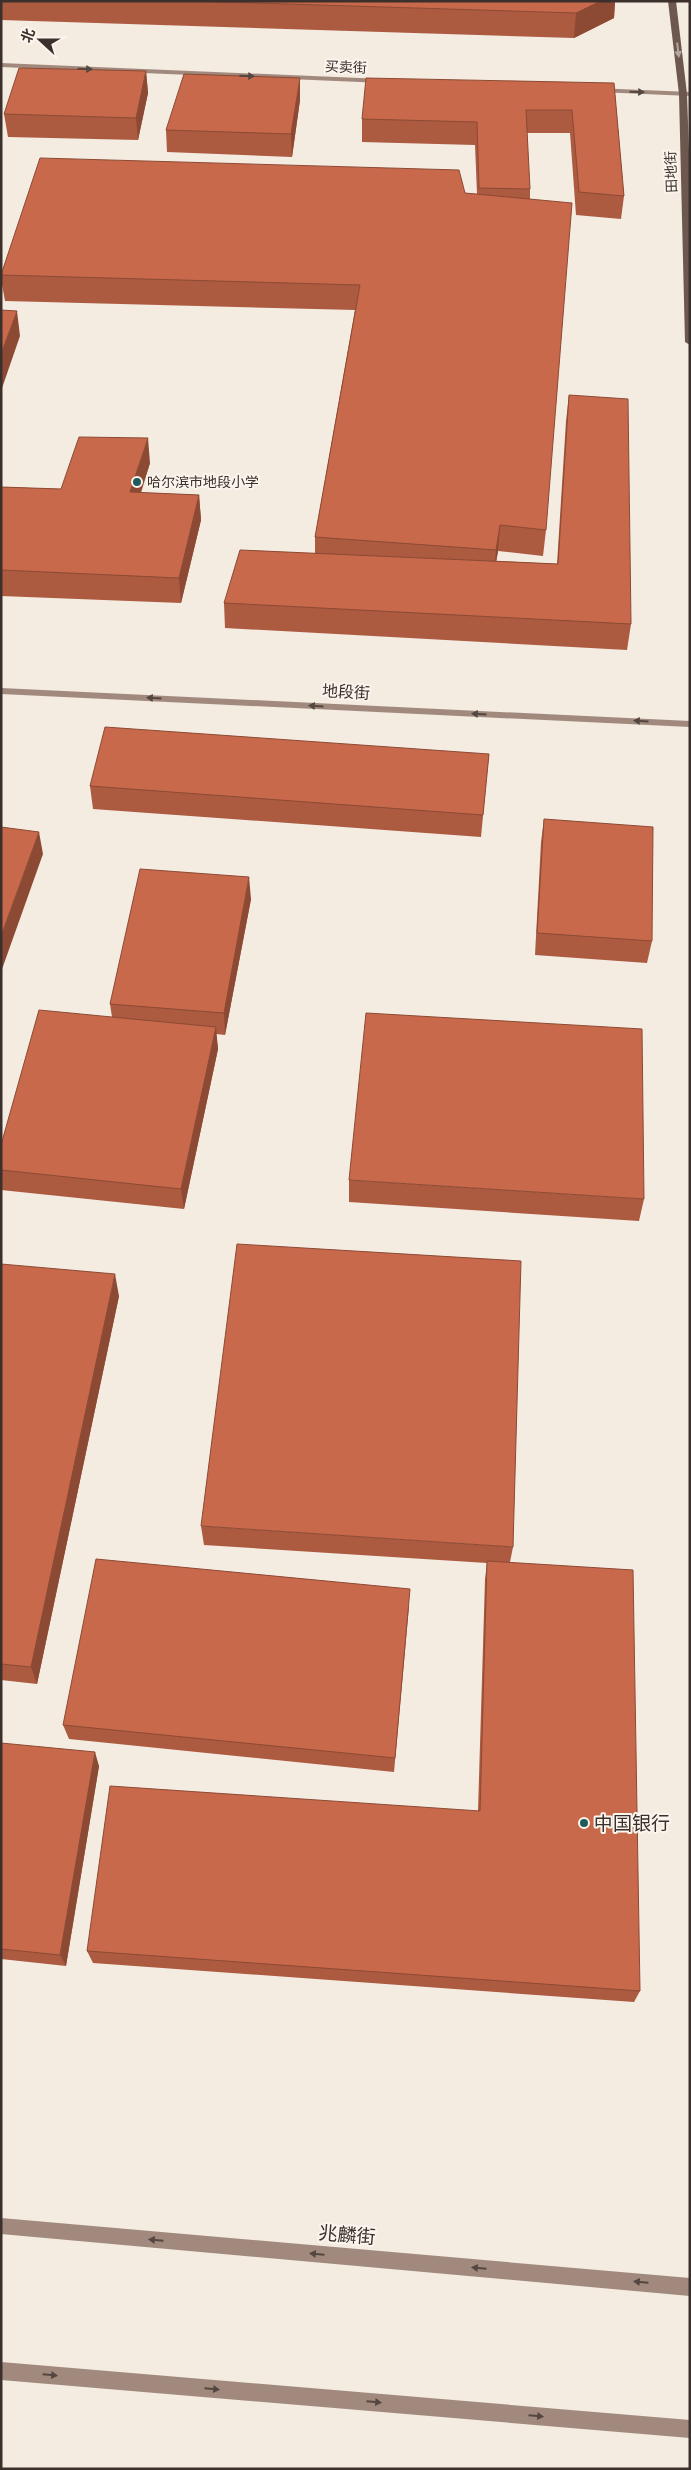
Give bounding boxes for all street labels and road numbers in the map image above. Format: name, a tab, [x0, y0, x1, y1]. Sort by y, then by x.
street label: 买卖街	[325, 57, 367, 77]
street label: 田地街	[661, 151, 681, 193]
street label: 地段街	[322, 681, 370, 703]
street label: 兆麟街	[318, 2221, 376, 2249]

